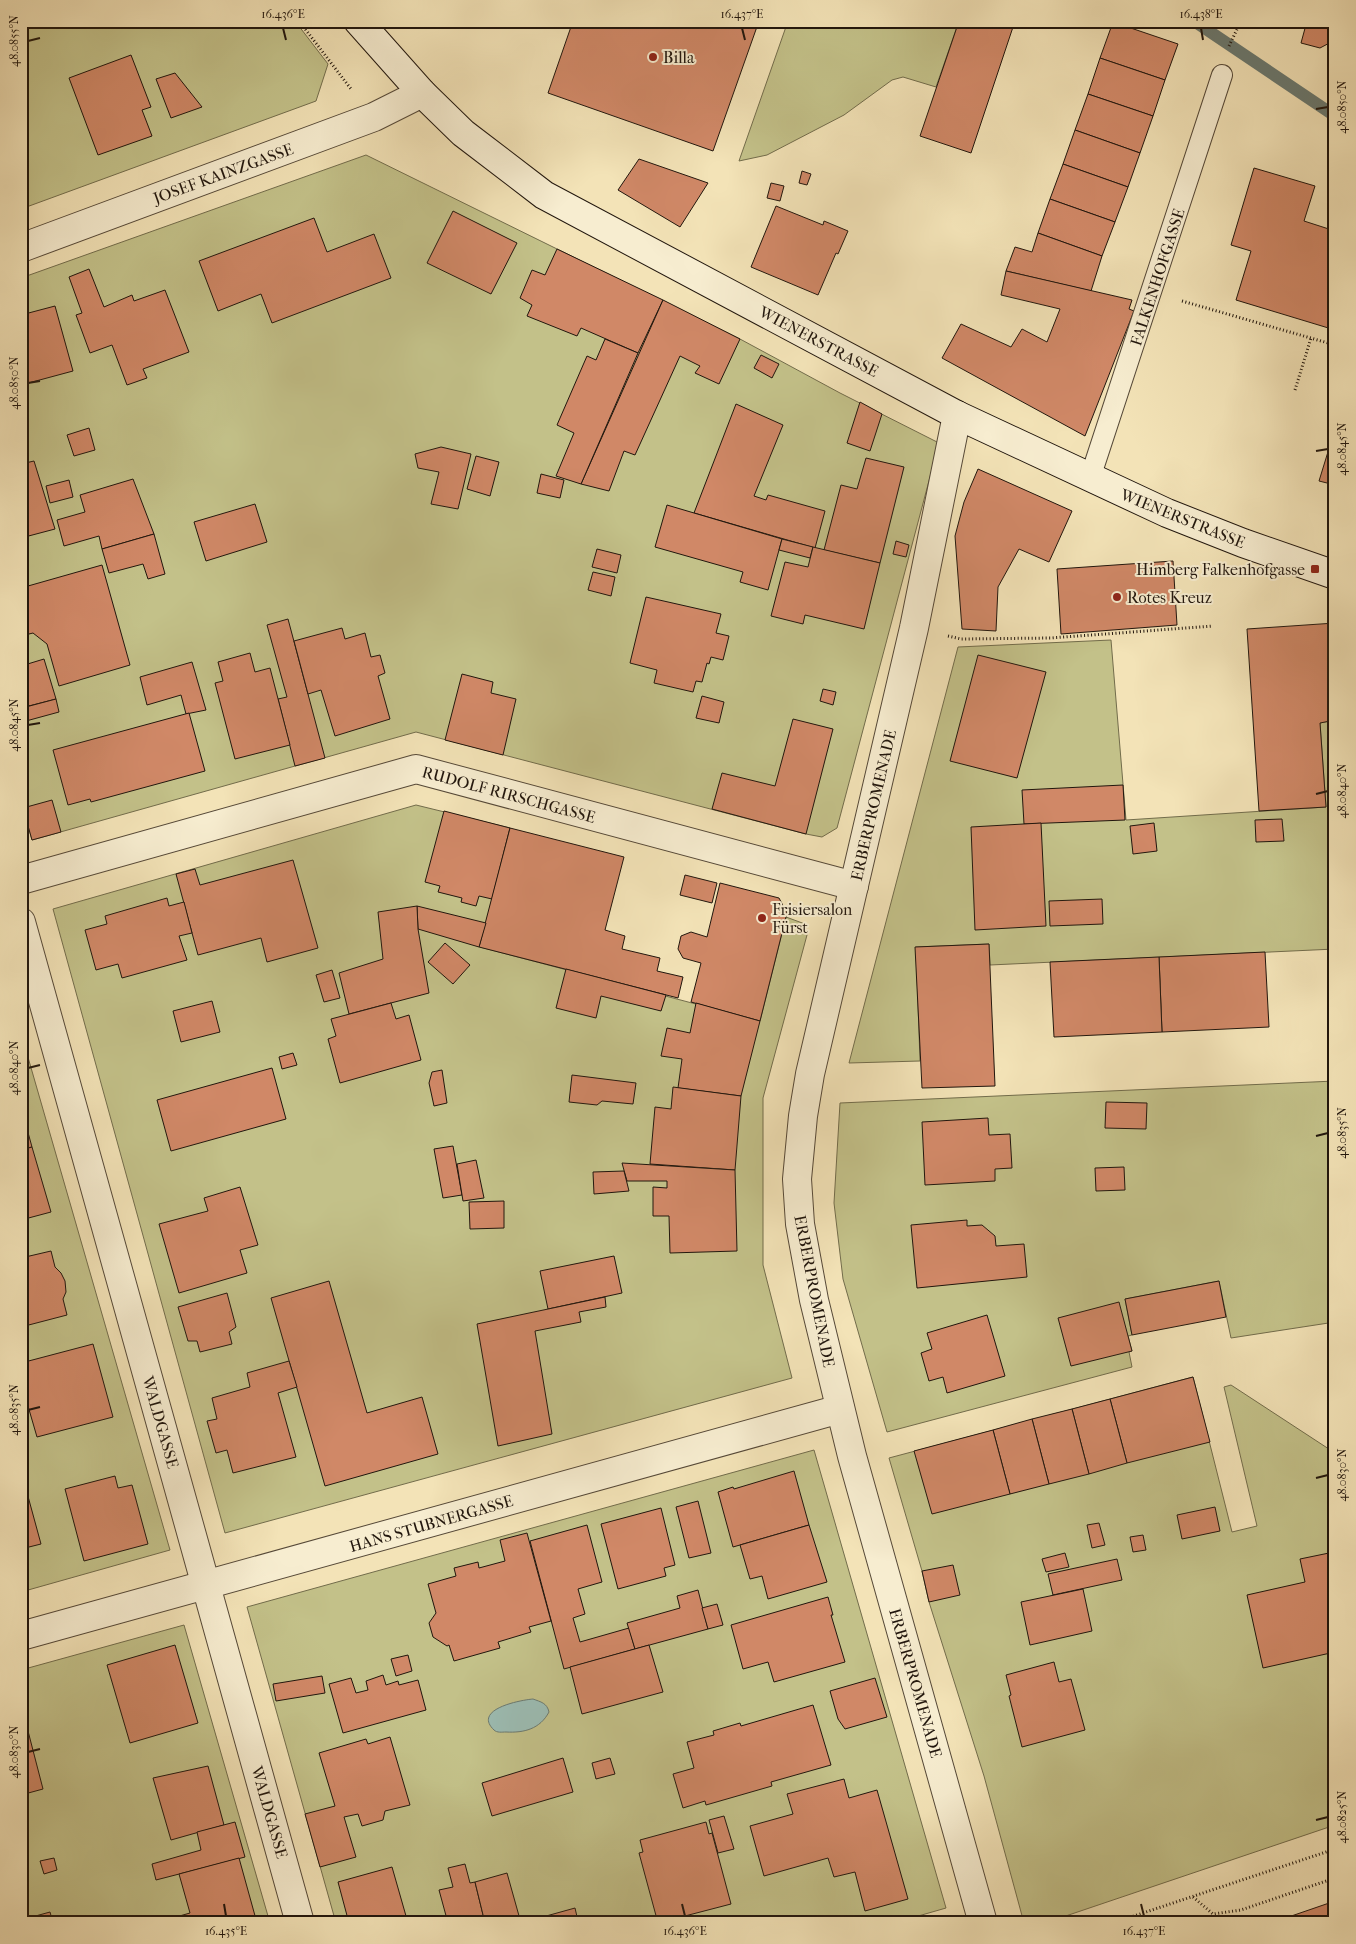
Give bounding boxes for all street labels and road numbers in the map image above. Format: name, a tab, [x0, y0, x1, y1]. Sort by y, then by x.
street label: JOSEF KAINZGASSE	[149, 139, 296, 208]
street label: FALKENHOFGASSE	[1126, 206, 1189, 348]
street label: WIENERSTRASSE	[755, 301, 882, 381]
street label: WIENERSTRASSE	[1117, 484, 1248, 552]
street label: ERBERPROMENADE	[847, 727, 900, 883]
street label: RUDOLF RIRSCHGASSE	[420, 762, 598, 827]
street label: ERBERPROMENADE	[790, 1213, 839, 1369]
street label: WALDGASSE	[138, 1373, 183, 1471]
street label: HANS STUBNERGASSE	[347, 1491, 516, 1556]
street label: ERBERPROMENADE	[885, 1606, 946, 1760]
street label: WALDGASSE	[247, 1763, 292, 1861]

